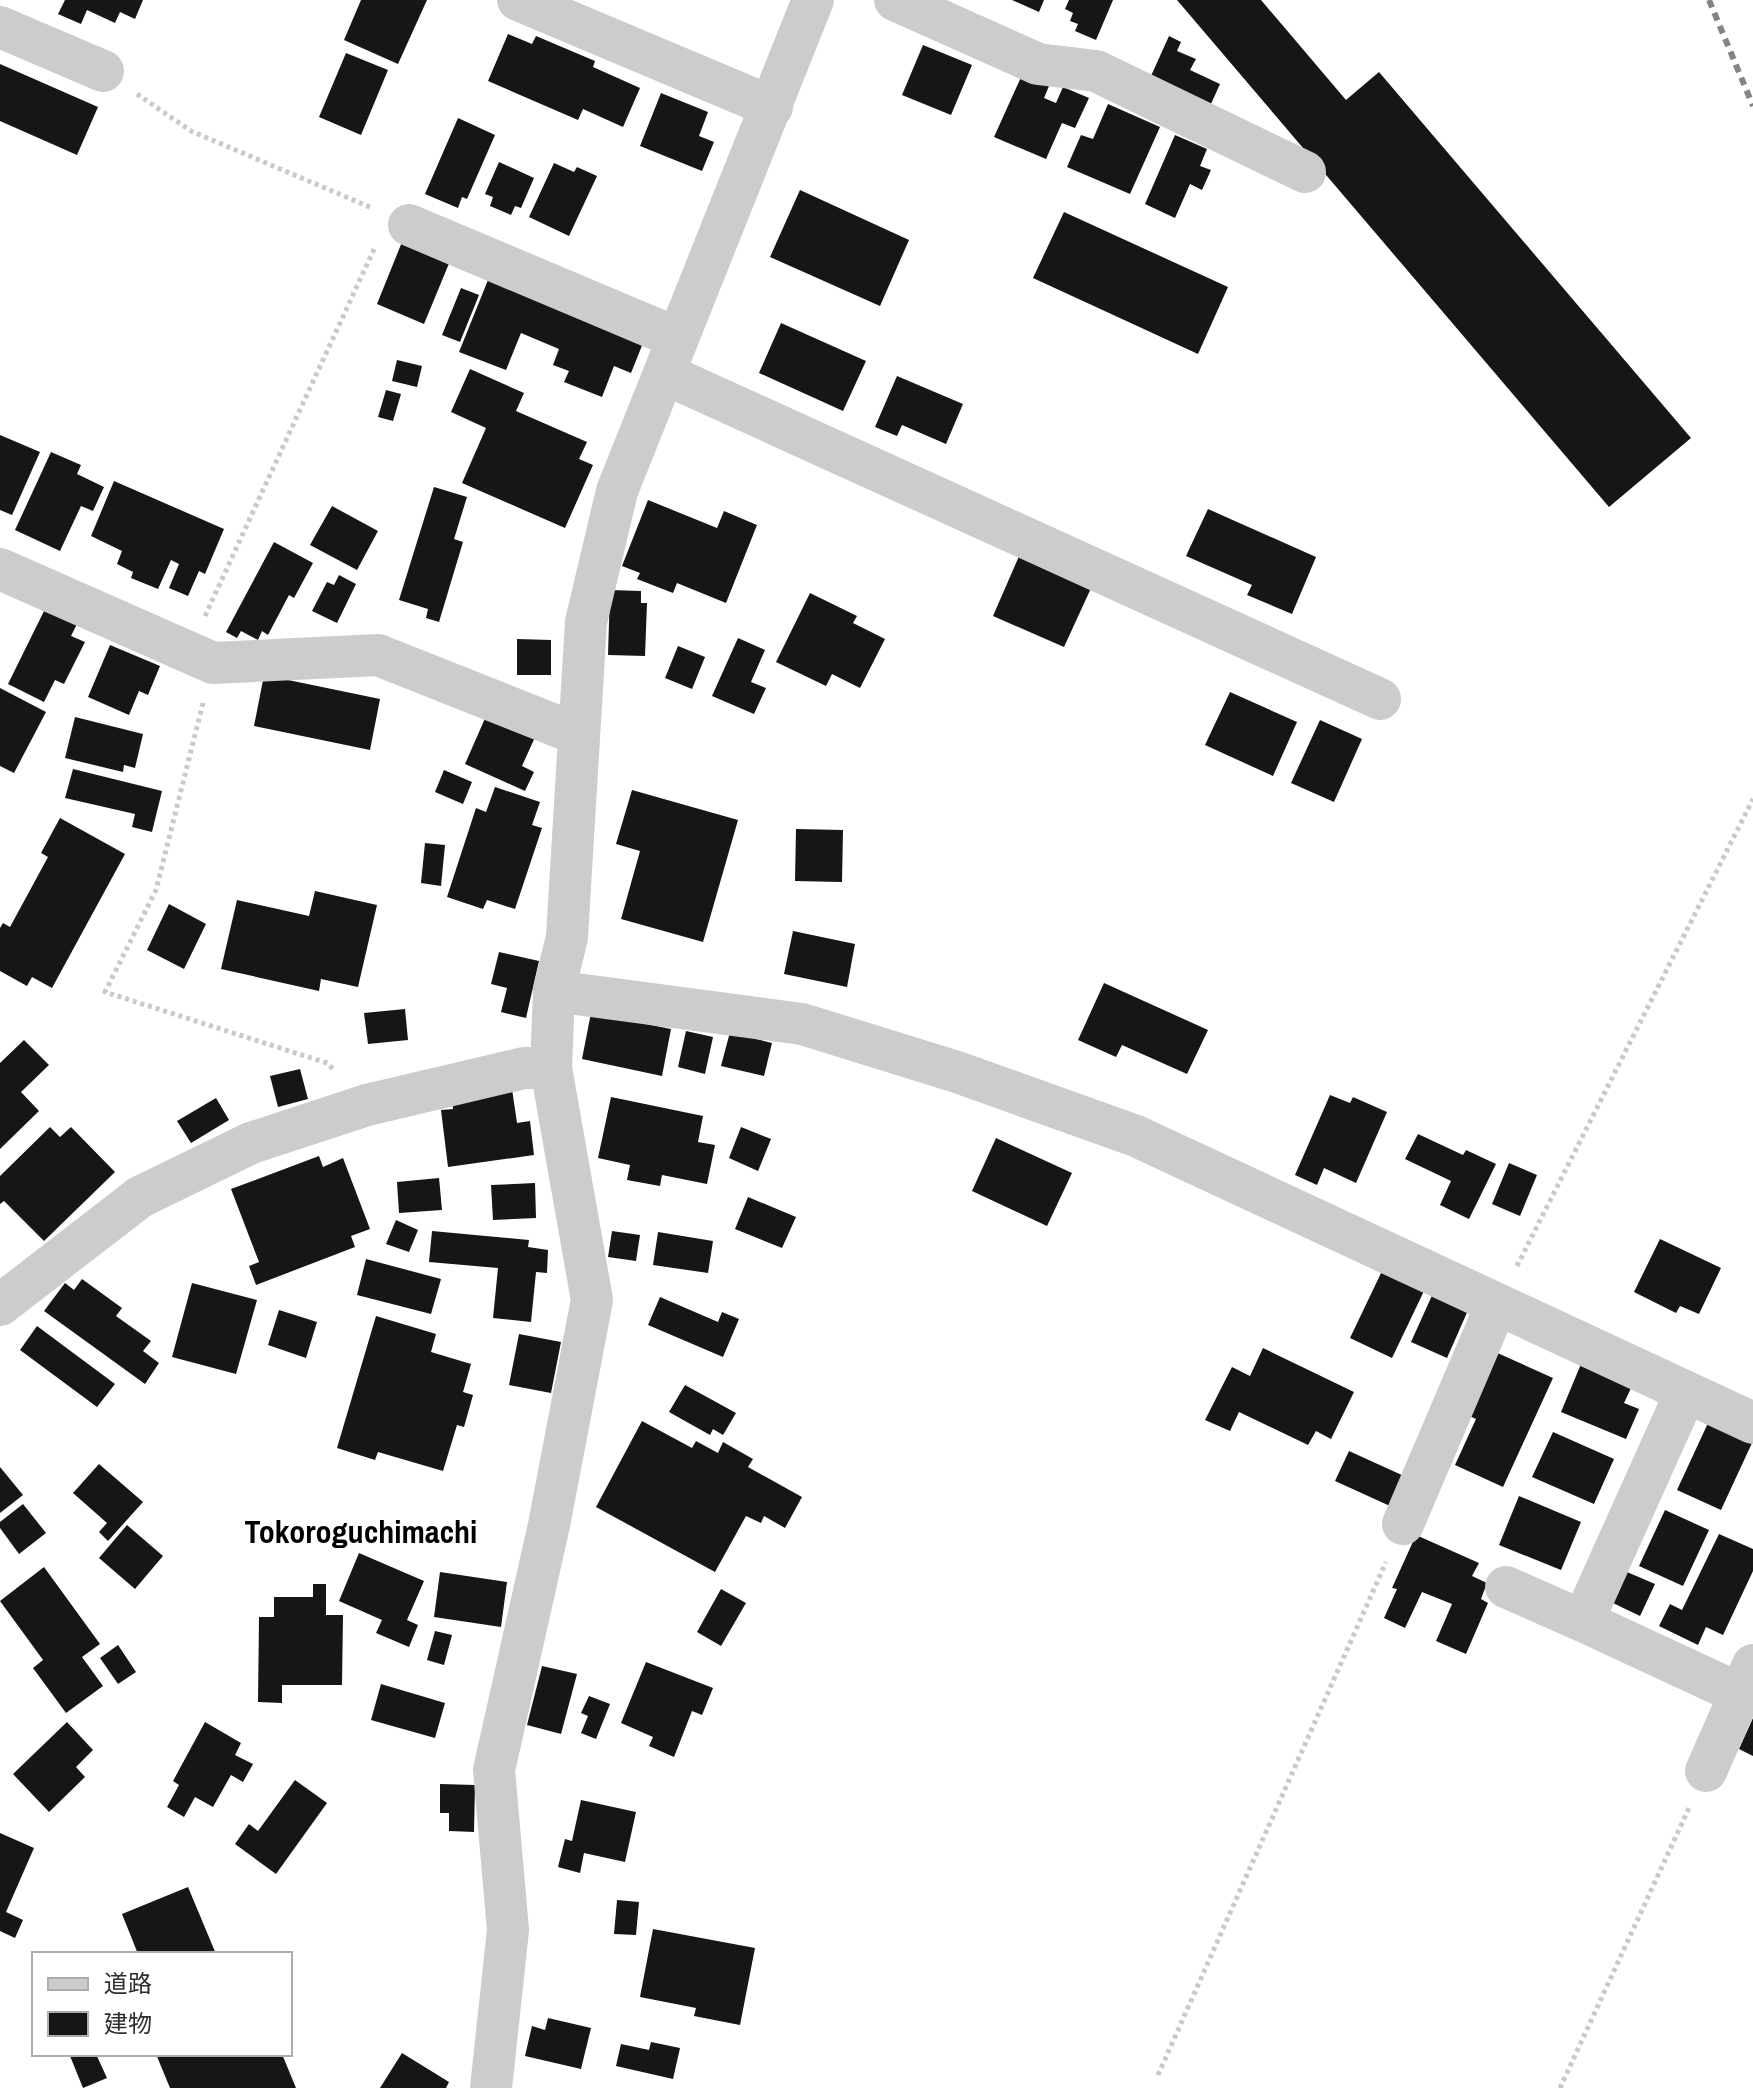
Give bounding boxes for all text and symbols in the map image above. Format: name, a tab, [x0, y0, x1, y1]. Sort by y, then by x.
district label: Tokoroguchimachi	[245, 1510, 477, 1553]
legend	[32, 1952, 292, 2056]
text: 道路	[104, 1967, 152, 1999]
text: 建物	[104, 2007, 152, 2039]

